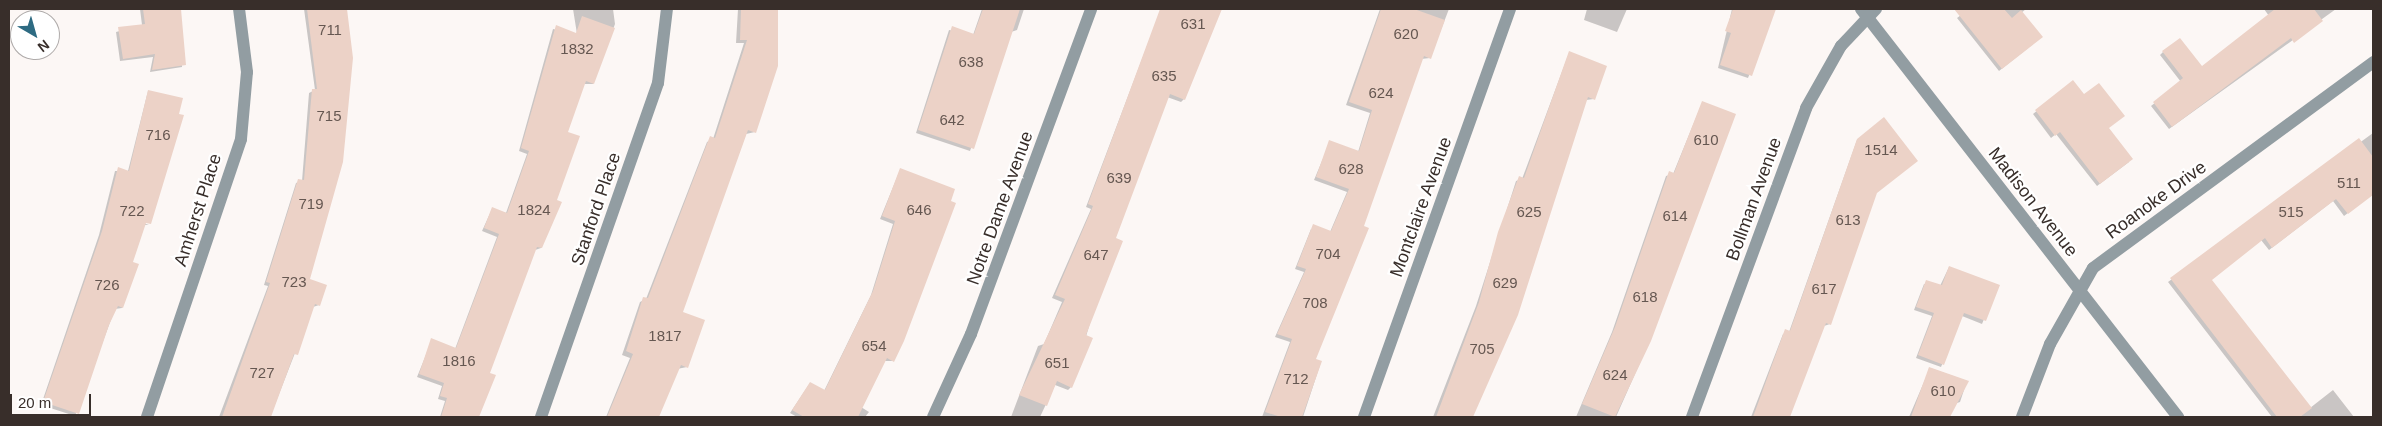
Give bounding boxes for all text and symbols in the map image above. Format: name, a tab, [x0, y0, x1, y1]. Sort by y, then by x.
north arrow	[10, 10, 60, 60]
house number: 631	[1180, 15, 1206, 33]
house number: 711	[318, 21, 342, 39]
house number: 620	[1393, 25, 1419, 43]
text: N	[35, 37, 53, 55]
house number: 1832	[560, 40, 594, 58]
house number: 638	[958, 53, 984, 71]
house number: 635	[1151, 67, 1177, 85]
house number: 624	[1368, 84, 1394, 102]
house number: 715	[316, 107, 342, 125]
house number: 642	[939, 111, 965, 129]
house number: 716	[145, 126, 171, 144]
street label: Notre Dame Avenue	[962, 128, 1038, 288]
house number: 610	[1693, 131, 1719, 149]
street label: Montclaire Avenue	[1385, 133, 1457, 281]
street label: Bollman Avenue	[1721, 134, 1787, 264]
house number: 1514	[1864, 141, 1898, 159]
street label: Madison Avenue	[1983, 143, 2083, 261]
street label: Stanford Place	[567, 150, 625, 268]
street label: Amherst Place	[170, 151, 226, 269]
street label: Roanoke Drive	[2101, 156, 2211, 244]
house number: 628	[1338, 160, 1364, 178]
house number: 639	[1106, 169, 1132, 187]
house number: 511	[2337, 174, 2361, 192]
house number: 719	[298, 195, 324, 213]
house number: 1824	[517, 201, 551, 219]
house number: 646	[906, 201, 932, 219]
house number: 722	[119, 202, 145, 220]
house number: 625	[1516, 203, 1542, 221]
house number: 515	[2278, 203, 2304, 221]
house number: 614	[1662, 207, 1688, 225]
house number: 613	[1835, 211, 1861, 229]
house number: 704	[1315, 245, 1341, 263]
house number: 647	[1083, 246, 1109, 264]
house number: 723	[281, 273, 307, 291]
house number: 629	[1492, 274, 1518, 292]
house number: 726	[94, 276, 120, 294]
house number: 617	[1811, 280, 1837, 298]
house number: 618	[1632, 288, 1658, 306]
house number: 708	[1302, 294, 1328, 312]
house number: 1817	[648, 327, 682, 345]
house number: 654	[861, 337, 887, 355]
house number: 705	[1469, 340, 1495, 358]
house number: 1816	[442, 352, 476, 370]
house number: 651	[1044, 354, 1070, 372]
house number: 727	[249, 364, 275, 382]
house number: 624	[1602, 366, 1628, 384]
house number: 712	[1283, 370, 1309, 388]
house number: 610	[1930, 382, 1956, 400]
scale bar	[12, 384, 94, 416]
text: 20 m	[18, 394, 51, 411]

